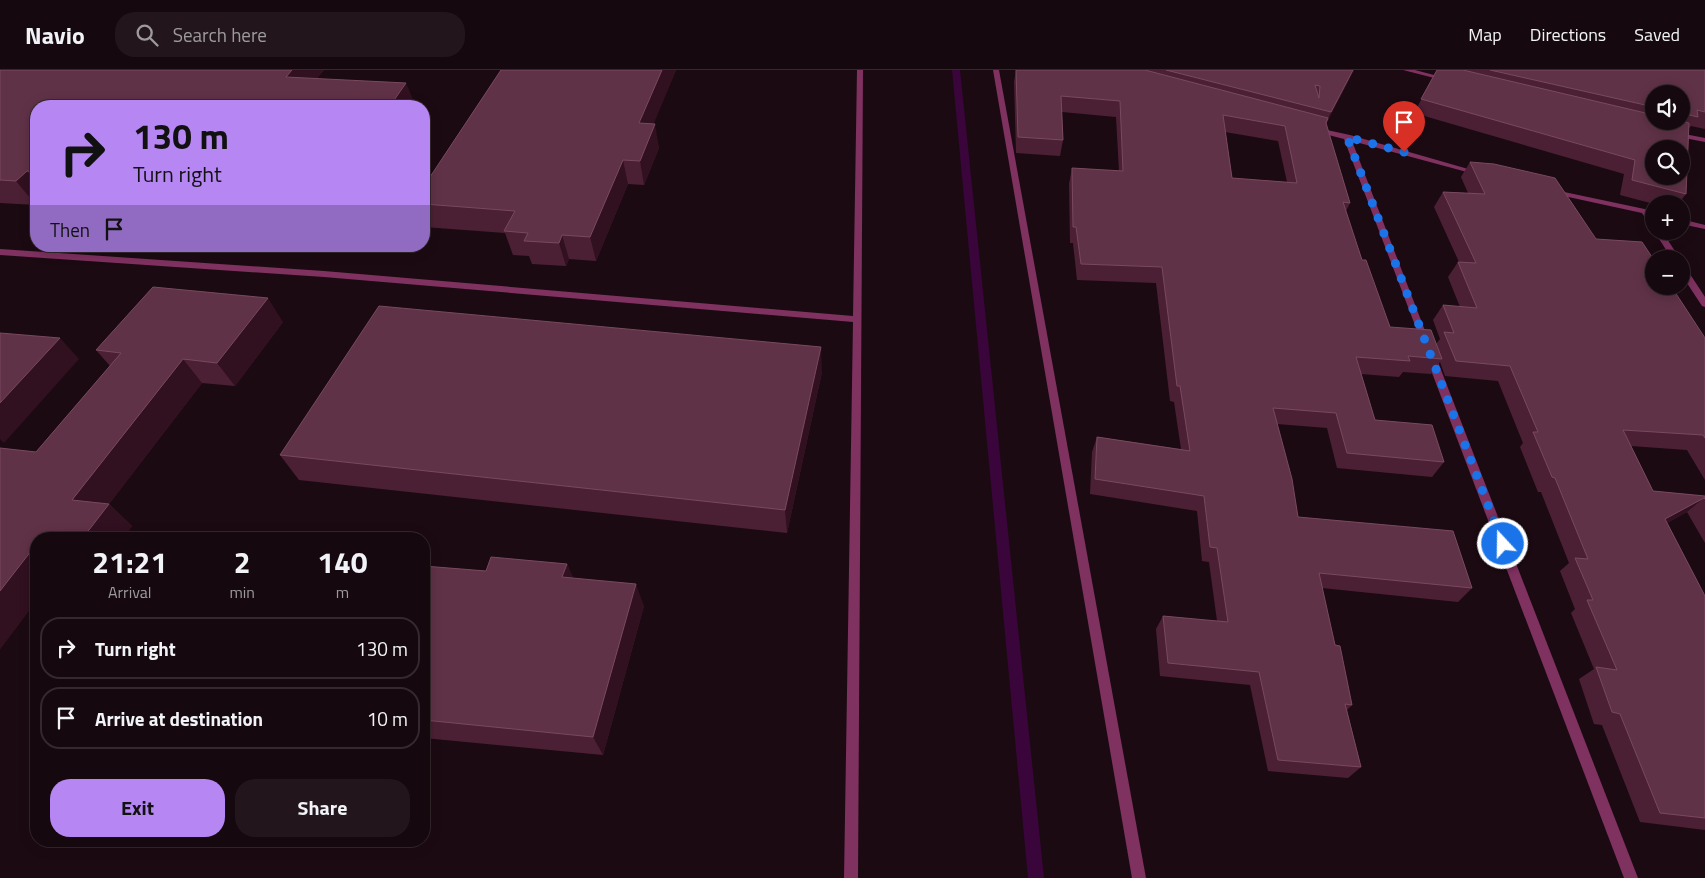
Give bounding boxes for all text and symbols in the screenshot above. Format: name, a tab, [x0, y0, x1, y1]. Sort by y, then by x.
search box	[115, 12, 465, 57]
text: Navio	[25, 17, 85, 53]
text: Search here	[173, 20, 267, 49]
icon: search	[133, 21, 161, 49]
text: Map	[1468, 21, 1502, 48]
text: Directions	[1530, 21, 1606, 48]
text: Saved	[1634, 21, 1680, 48]
map controls	[1645, 85, 1690, 295]
button: sound	[1645, 85, 1690, 130]
pin	[1383, 101, 1425, 152]
icon: arrive	[1390, 108, 1418, 136]
text: 130 m	[133, 109, 229, 163]
icon: right	[50, 120, 115, 185]
button: search	[1645, 140, 1690, 185]
text: Turn right	[133, 157, 222, 191]
button: +	[1645, 195, 1690, 240]
text: Then	[50, 215, 90, 244]
icon: arrive	[100, 215, 128, 243]
button: −	[1645, 250, 1690, 295]
position arrow	[1476, 517, 1528, 569]
text: 21:21	[92, 539, 167, 585]
text: 2	[234, 539, 251, 585]
text: 140	[317, 539, 368, 585]
text: Arrival	[108, 580, 151, 604]
text: min	[229, 580, 255, 604]
text: m	[336, 580, 349, 604]
icon: right	[52, 634, 80, 662]
text: Turn right	[95, 634, 176, 663]
text: 130 m	[356, 634, 408, 663]
icon: arrive	[52, 704, 80, 732]
text: Arrive at destination	[95, 704, 263, 733]
text: 10 m	[367, 704, 408, 733]
button: Exit	[50, 779, 225, 837]
button: Share	[235, 779, 410, 837]

